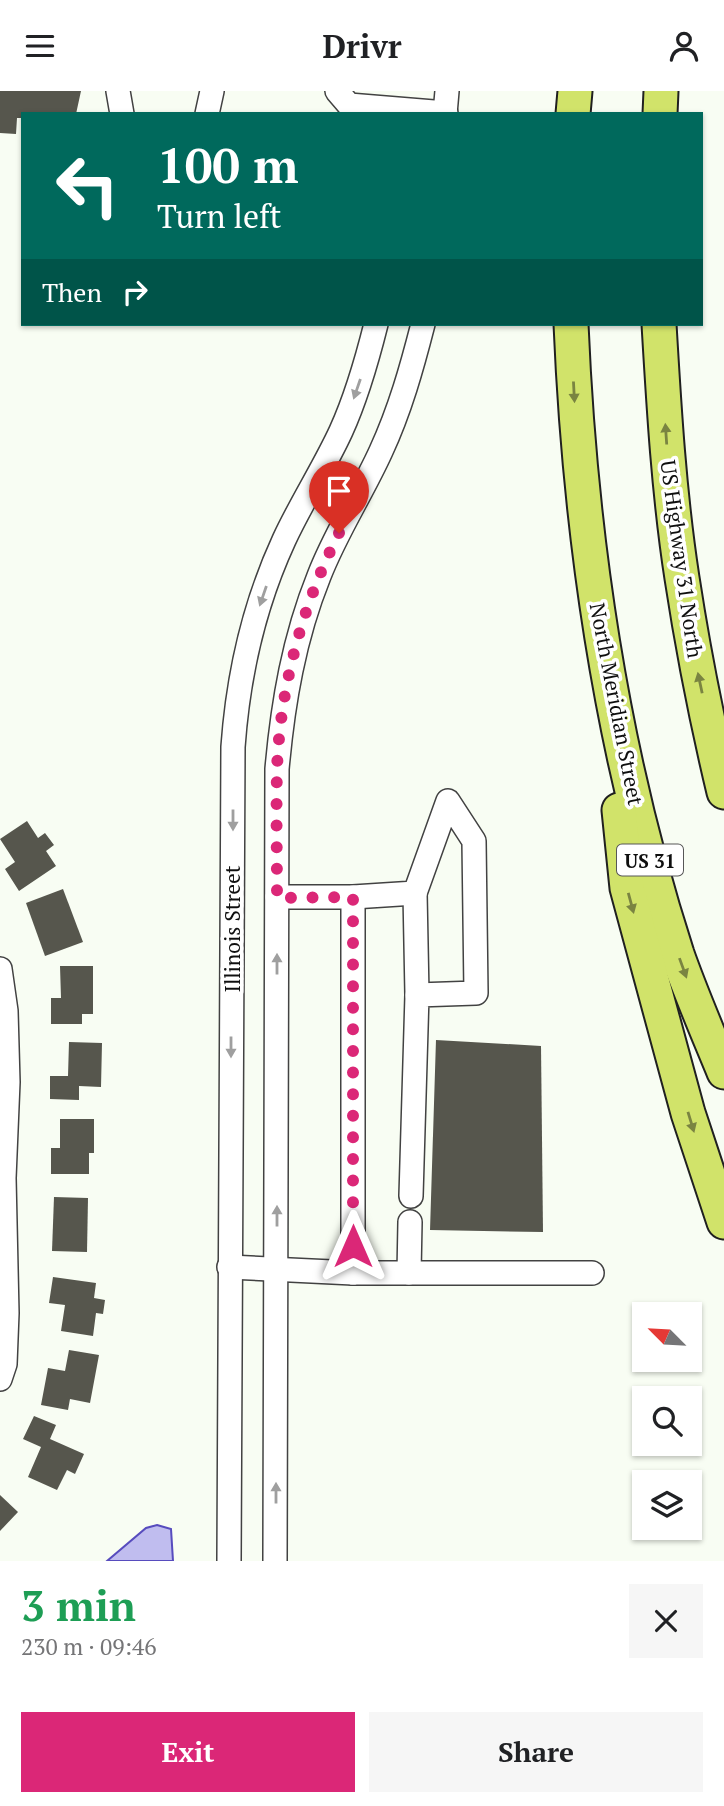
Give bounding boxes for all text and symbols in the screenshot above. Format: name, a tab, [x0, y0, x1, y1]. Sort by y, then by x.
text: Drivr	[322, 25, 402, 67]
icon: menu	[21, 27, 59, 65]
icon: person	[665, 27, 703, 65]
text: 100 m	[157, 132, 299, 197]
icon: left	[42, 140, 133, 231]
text: Turn left	[157, 195, 281, 237]
icon: right	[116, 273, 154, 311]
text: Then	[42, 275, 102, 309]
one-way arrow	[351, 379, 362, 400]
one-way arrow	[568, 381, 579, 403]
one-way arrow	[660, 422, 671, 444]
street label: US Highway 31 North	[654, 458, 710, 660]
pin	[309, 461, 369, 533]
icon: arrive	[320, 472, 358, 510]
one-way arrow	[257, 586, 268, 607]
street label: North Meridian Street	[584, 600, 650, 808]
one-way arrow	[694, 672, 705, 694]
one-way arrow	[227, 809, 239, 831]
road number: US 31	[617, 845, 683, 875]
street label: Illinois Street	[218, 865, 246, 993]
one-way arrow	[626, 892, 637, 914]
one-way arrow	[271, 953, 283, 975]
one-way arrow	[677, 957, 688, 978]
one-way arrow	[225, 1037, 237, 1059]
one-way arrow	[687, 1112, 697, 1133]
one-way arrow	[271, 1205, 283, 1227]
position arrow	[316, 1209, 390, 1283]
north arrow	[632, 1302, 702, 1372]
map controls	[632, 1302, 702, 1540]
button: search	[632, 1386, 702, 1456]
button: layers	[632, 1470, 702, 1540]
one-way arrow	[270, 1482, 282, 1504]
text: 3 min	[21, 1577, 136, 1633]
button: close	[629, 1584, 703, 1658]
text: 230 m · 09:46	[21, 1631, 156, 1662]
button: Exit	[21, 1712, 355, 1792]
button: Share	[369, 1712, 703, 1792]

